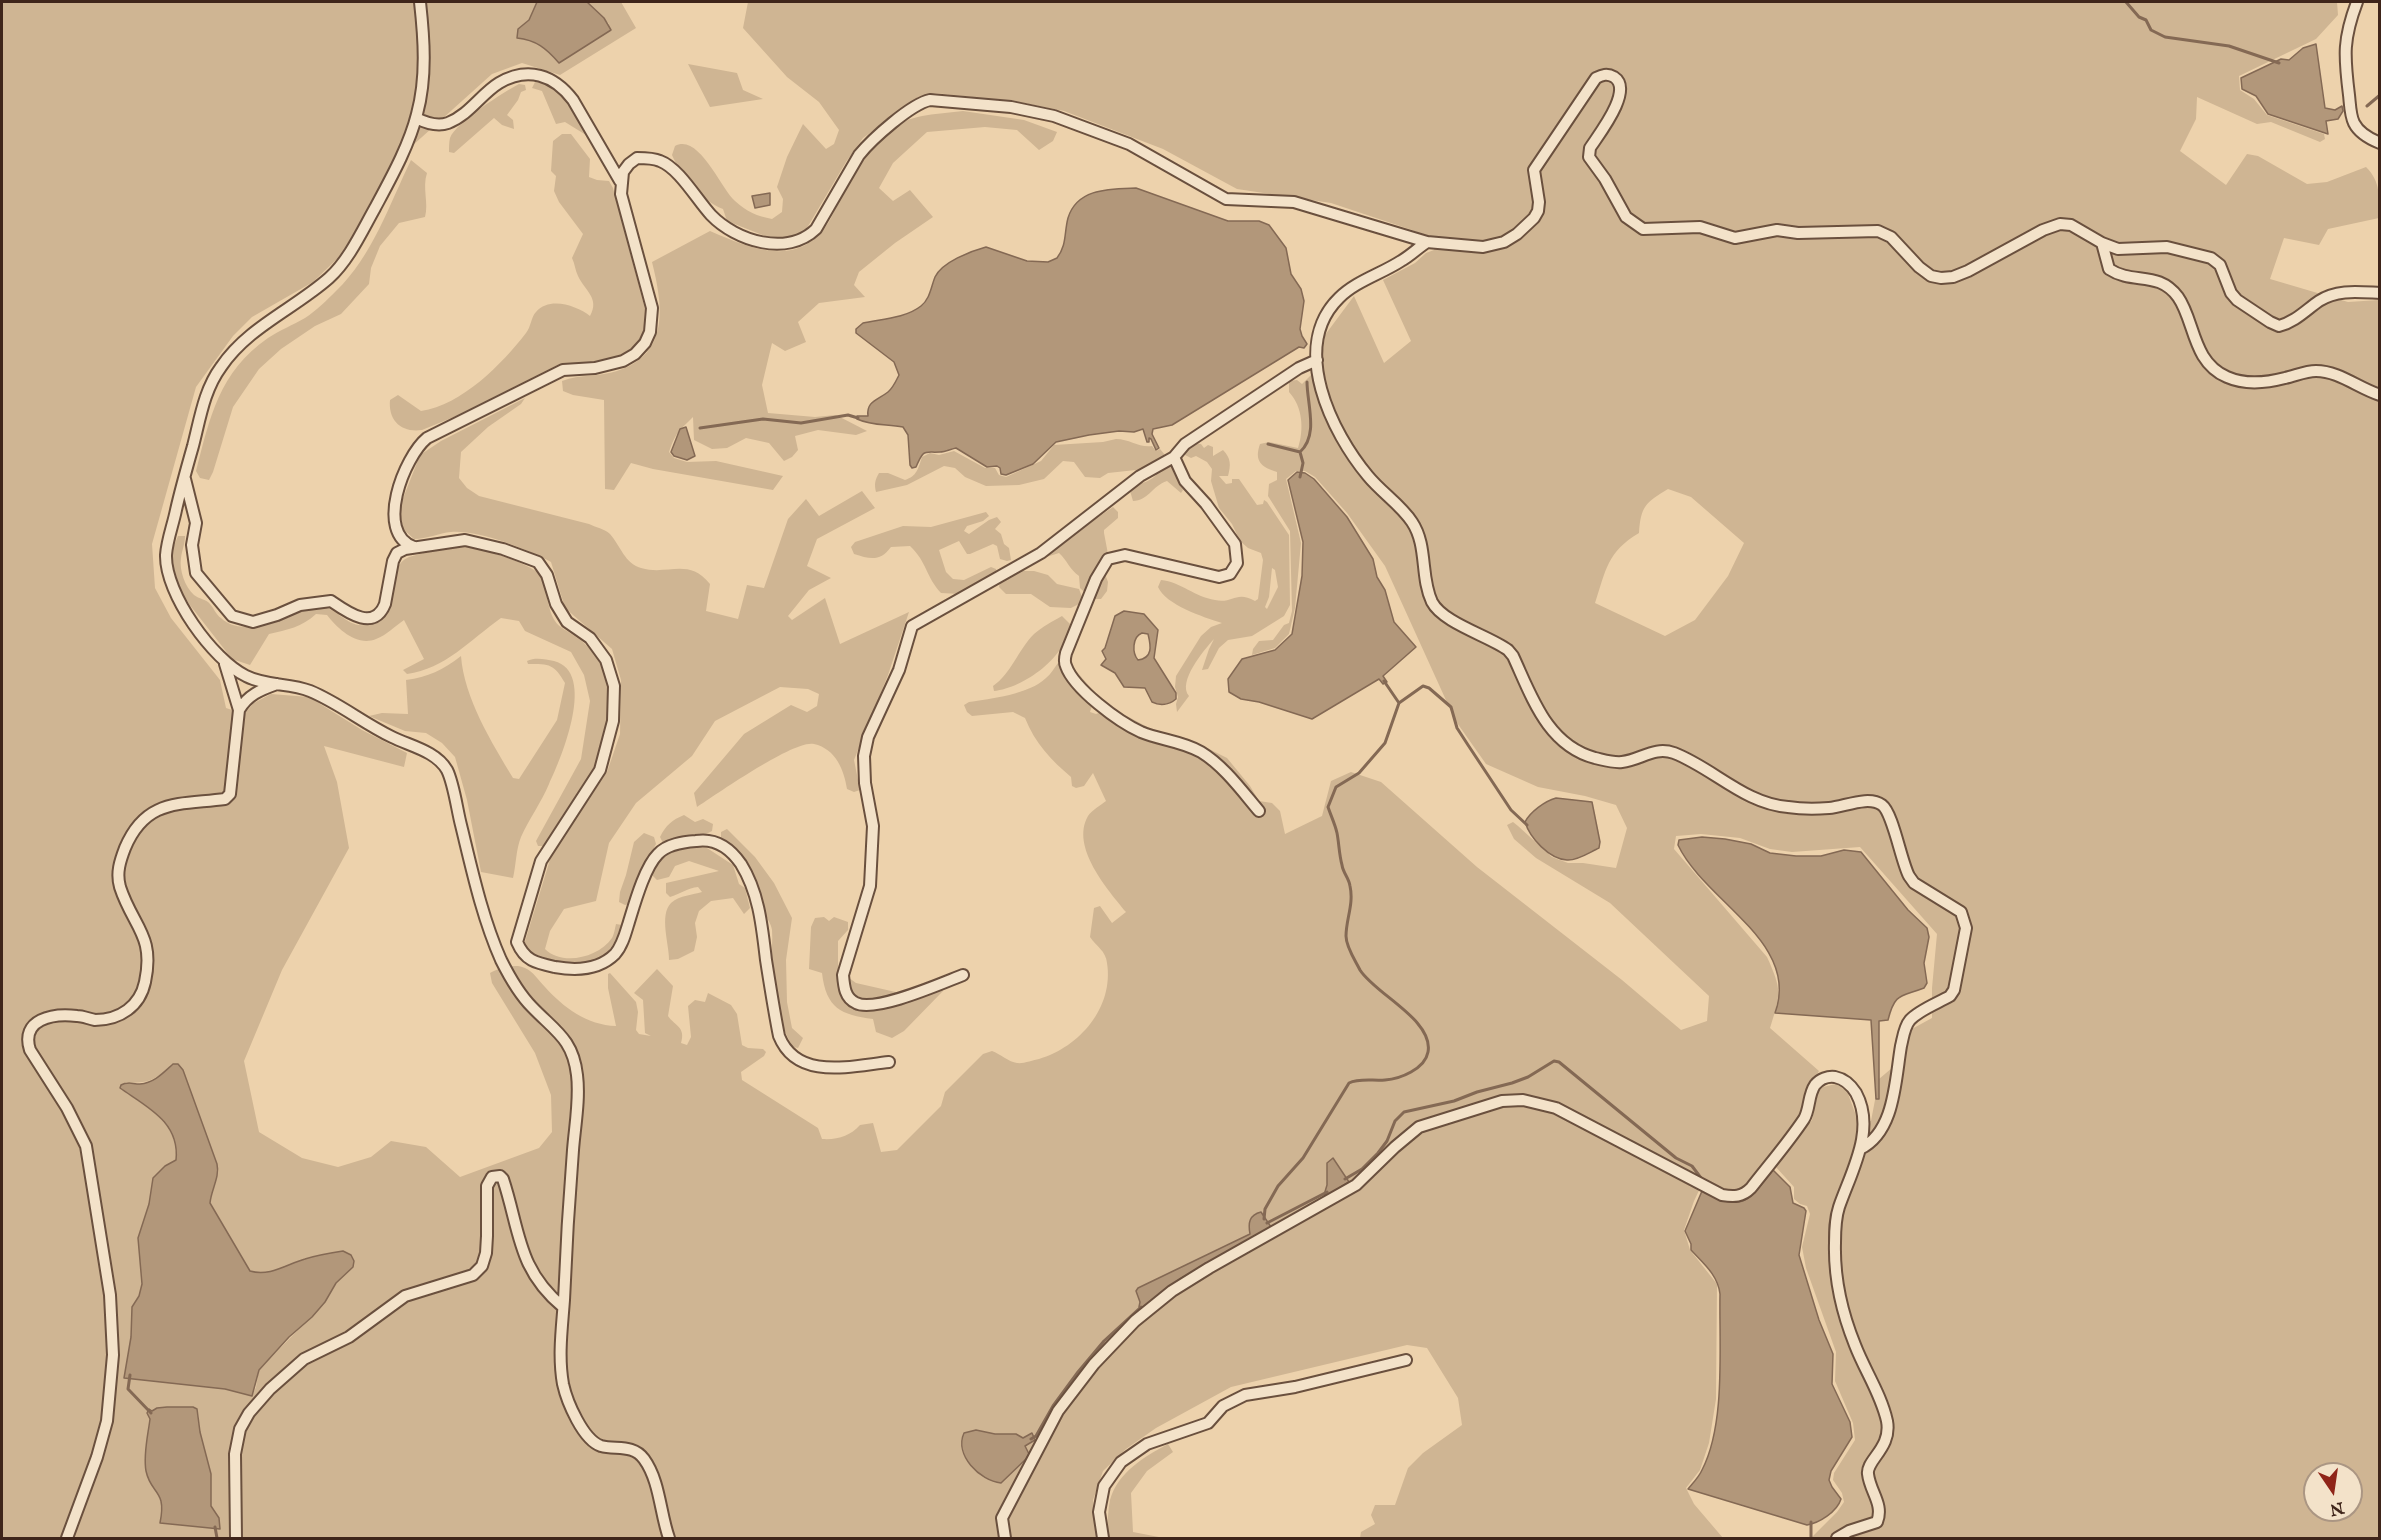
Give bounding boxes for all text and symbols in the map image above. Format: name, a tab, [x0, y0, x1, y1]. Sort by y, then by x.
north arrow	[2303, 1462, 2363, 1522]
text: N	[2328, 1496, 2346, 1519]

